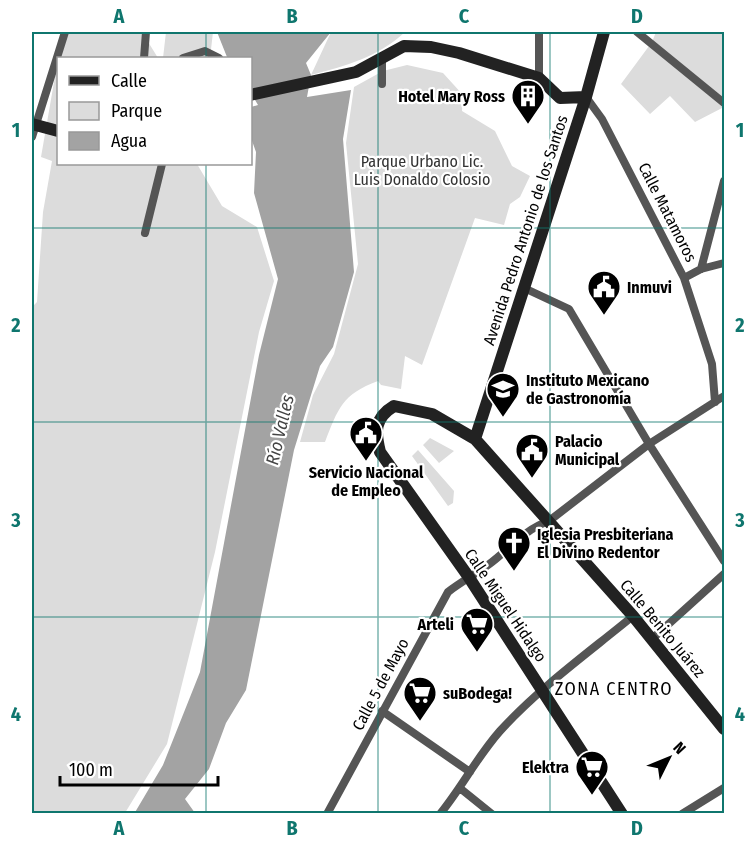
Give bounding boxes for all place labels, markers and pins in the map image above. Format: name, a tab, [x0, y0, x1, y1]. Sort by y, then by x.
building icon: Hotel Mary Ross	[510, 78, 546, 125]
place label: Hotel Mary Ross	[398, 87, 505, 106]
public building icon: Inmuvi	[586, 269, 622, 316]
place label: Inmuvi	[627, 278, 672, 297]
school or university icon: Instituto Mexicano de Gastronomía	[485, 371, 521, 418]
place label: Instituto Mexicano de Gastronomía	[526, 371, 650, 408]
public building icon: Servicio Nacional de Empleo	[348, 415, 384, 462]
public building icon: Palacio Municipal	[514, 432, 550, 479]
place label: Palacio Municipal	[555, 432, 620, 469]
place label: Servicio Nacional de Empleo	[309, 463, 424, 500]
church icon: Iglesia Presbiteriana El Divino Redentor	[496, 525, 532, 572]
place label: Iglesia Presbiteriana El Divino Redentor	[537, 525, 674, 562]
supermarket icon: Arteli	[459, 606, 495, 653]
place label: Arteli	[416, 615, 454, 634]
supermarket icon: suBodega!	[402, 675, 438, 722]
place label: suBodega!	[443, 684, 512, 703]
supermarket icon: Elektra	[574, 749, 610, 796]
place label: Elektra	[522, 758, 569, 777]

